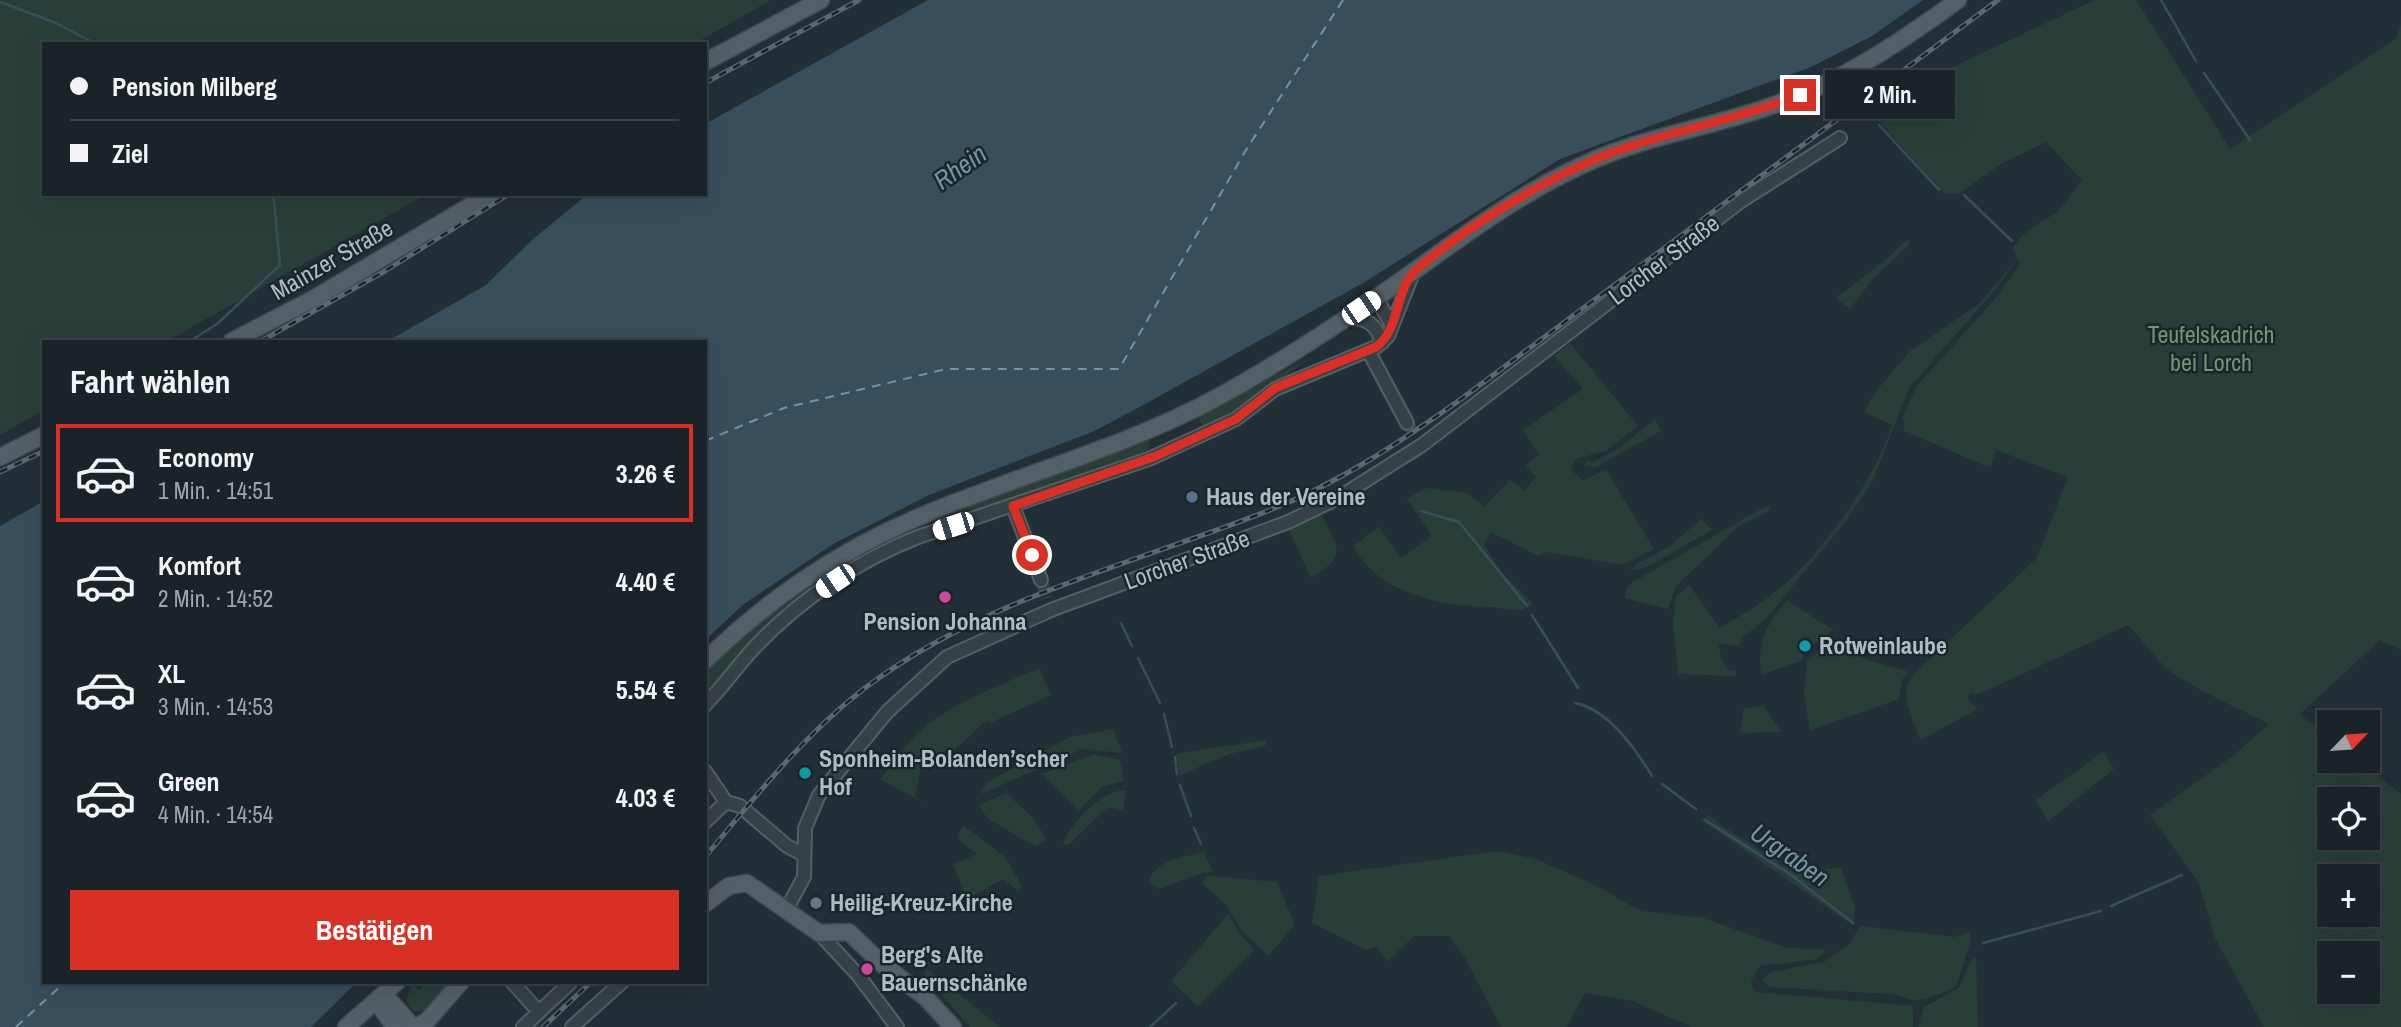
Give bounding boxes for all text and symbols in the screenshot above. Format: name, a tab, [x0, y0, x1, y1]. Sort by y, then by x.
text: Pension Milberg	[112, 69, 277, 104]
callout: 2 Min.	[1825, 70, 1954, 119]
route end	[1784, 79, 1816, 111]
text: 2 Min.	[1863, 79, 1917, 110]
text: Ziel	[112, 136, 149, 171]
water label: Rhein	[926, 136, 993, 197]
street label: Lorcher Straße	[1601, 207, 1725, 311]
street label: Mainzer Straße	[265, 211, 398, 307]
car	[1338, 288, 1385, 328]
park label: Teufelskadrich bei Lorch	[2148, 318, 2274, 378]
text: Fahrt wählen	[70, 360, 231, 403]
text: Economy	[158, 440, 254, 475]
icon: car	[74, 442, 137, 505]
text: 3.26 €	[616, 456, 675, 491]
text: 1 Min. · 14:51	[158, 475, 273, 506]
place label: Haus der Vereine	[1206, 480, 1365, 512]
marker: Haus der Vereine	[1184, 489, 1200, 505]
car	[930, 510, 977, 542]
street label: Lorcher Straße	[1120, 522, 1254, 597]
route start	[1016, 539, 1048, 571]
text: Komfort	[158, 548, 241, 583]
icon: car	[74, 550, 137, 613]
car	[812, 561, 859, 601]
text: 4.40 €	[616, 564, 675, 599]
text: 2 Min. · 14:52	[158, 583, 273, 614]
marker: Pension Johanna	[937, 589, 953, 605]
place label: Pension Johanna	[864, 605, 1027, 637]
place label: Rotweinlaube	[1819, 629, 1947, 661]
marker: Rotweinlaube	[1797, 638, 1813, 654]
text: XL	[158, 656, 185, 691]
icon: car	[74, 658, 137, 721]
text: 5.54 €	[616, 672, 675, 707]
text: 3 Min. · 14:53	[158, 691, 273, 722]
north arrow	[2317, 710, 2380, 774]
map controls	[2317, 710, 2380, 1004]
place label: Sponheim-Bolanden’scher Hof	[819, 742, 1068, 802]
text: Green	[158, 764, 220, 799]
marker: Sponheim-Bolanden’scher Hof	[797, 765, 813, 781]
icon: car	[74, 766, 137, 829]
text: 4.03 €	[616, 780, 675, 815]
button: locate	[2317, 787, 2380, 850]
text: 4 Min. · 14:54	[158, 799, 273, 830]
water label: Urgraben	[1744, 815, 1837, 894]
button: +	[2317, 864, 2380, 927]
place label: Heilig-Kreuz-Kirche	[830, 886, 1013, 918]
button: Bestätigen	[70, 890, 679, 970]
marker: Heilig-Kreuz-Kirche	[808, 895, 824, 911]
place label: Berg's Alte Bauernschänke	[881, 938, 1028, 998]
button: −	[2317, 941, 2380, 1004]
marker: Berg's Alte Bauernschänke	[859, 961, 875, 977]

